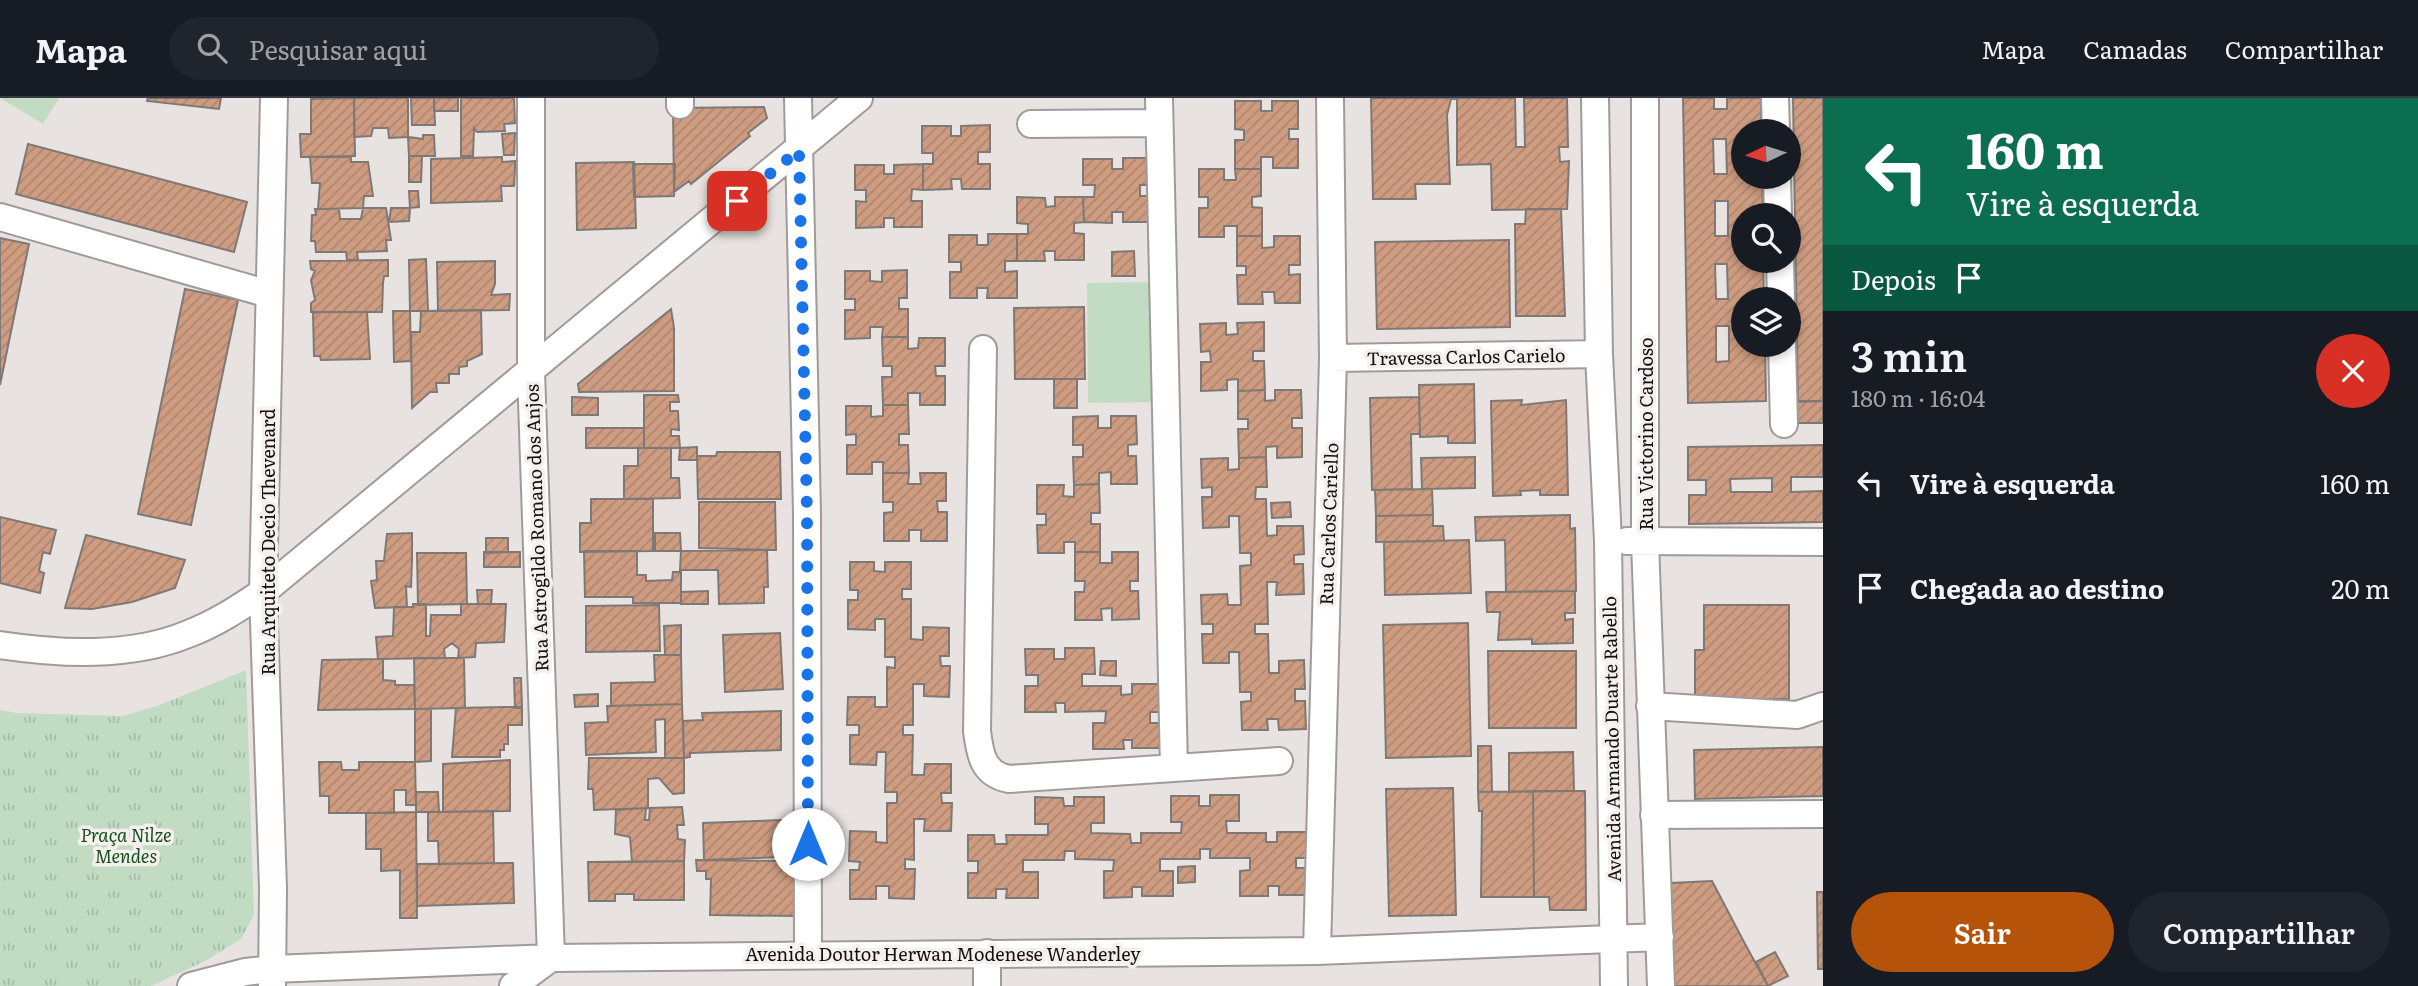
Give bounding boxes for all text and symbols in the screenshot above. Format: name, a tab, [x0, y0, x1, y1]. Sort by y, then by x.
search box	[169, 17, 659, 80]
text: Mapa	[35, 24, 127, 73]
icon: search	[193, 29, 231, 67]
text: Pesquisar aqui	[249, 29, 427, 68]
text: Mapa	[1981, 31, 2045, 66]
text: Camadas	[2083, 31, 2187, 66]
text: Compartilhar	[2225, 31, 2383, 66]
text: 160 m	[1966, 111, 2104, 184]
north arrow	[1731, 119, 1801, 189]
map controls	[1731, 119, 1801, 357]
icon: left	[1851, 126, 1942, 217]
pin	[707, 171, 767, 231]
text: Vire à esquerda	[1966, 178, 2199, 226]
icon: arrive	[718, 182, 756, 220]
button: search	[1731, 203, 1801, 273]
text: Depois	[1851, 259, 1936, 298]
icon: arrive	[1950, 259, 1988, 297]
button: layers	[1731, 287, 1801, 357]
text: 3 min	[1851, 323, 1967, 385]
button: close	[2316, 334, 2390, 408]
street label: Rua Victorino Cardoso	[1632, 337, 1659, 531]
street label: Travessa Carlos Carielo	[1366, 341, 1566, 371]
text: 180 m · 16:04	[1851, 380, 1985, 414]
street label: Rua Astrogildo Romano dos Anjos	[517, 384, 555, 672]
street label: Rua Arquiteto Decio Thevenard	[254, 409, 281, 675]
street label: Rua Carlos Cariello	[1312, 442, 1344, 606]
text: Vire à esquerda	[1910, 463, 2115, 502]
text: 160 m	[2320, 463, 2390, 502]
icon: left	[1851, 464, 1889, 502]
text: Chegada ao destino	[1910, 568, 2164, 607]
text: 20 m	[2331, 568, 2390, 607]
icon: arrive	[1851, 569, 1889, 607]
street label: Avenida Armando Duarte Rabello	[1595, 596, 1627, 882]
position arrow	[771, 807, 845, 881]
park label: Praça Nilze Mendes	[80, 821, 172, 869]
button: Sair	[1851, 892, 2114, 972]
button: Compartilhar	[2128, 892, 2390, 972]
street label: Avenida Doutor Herwan Modenese Wanderley	[745, 940, 1141, 967]

